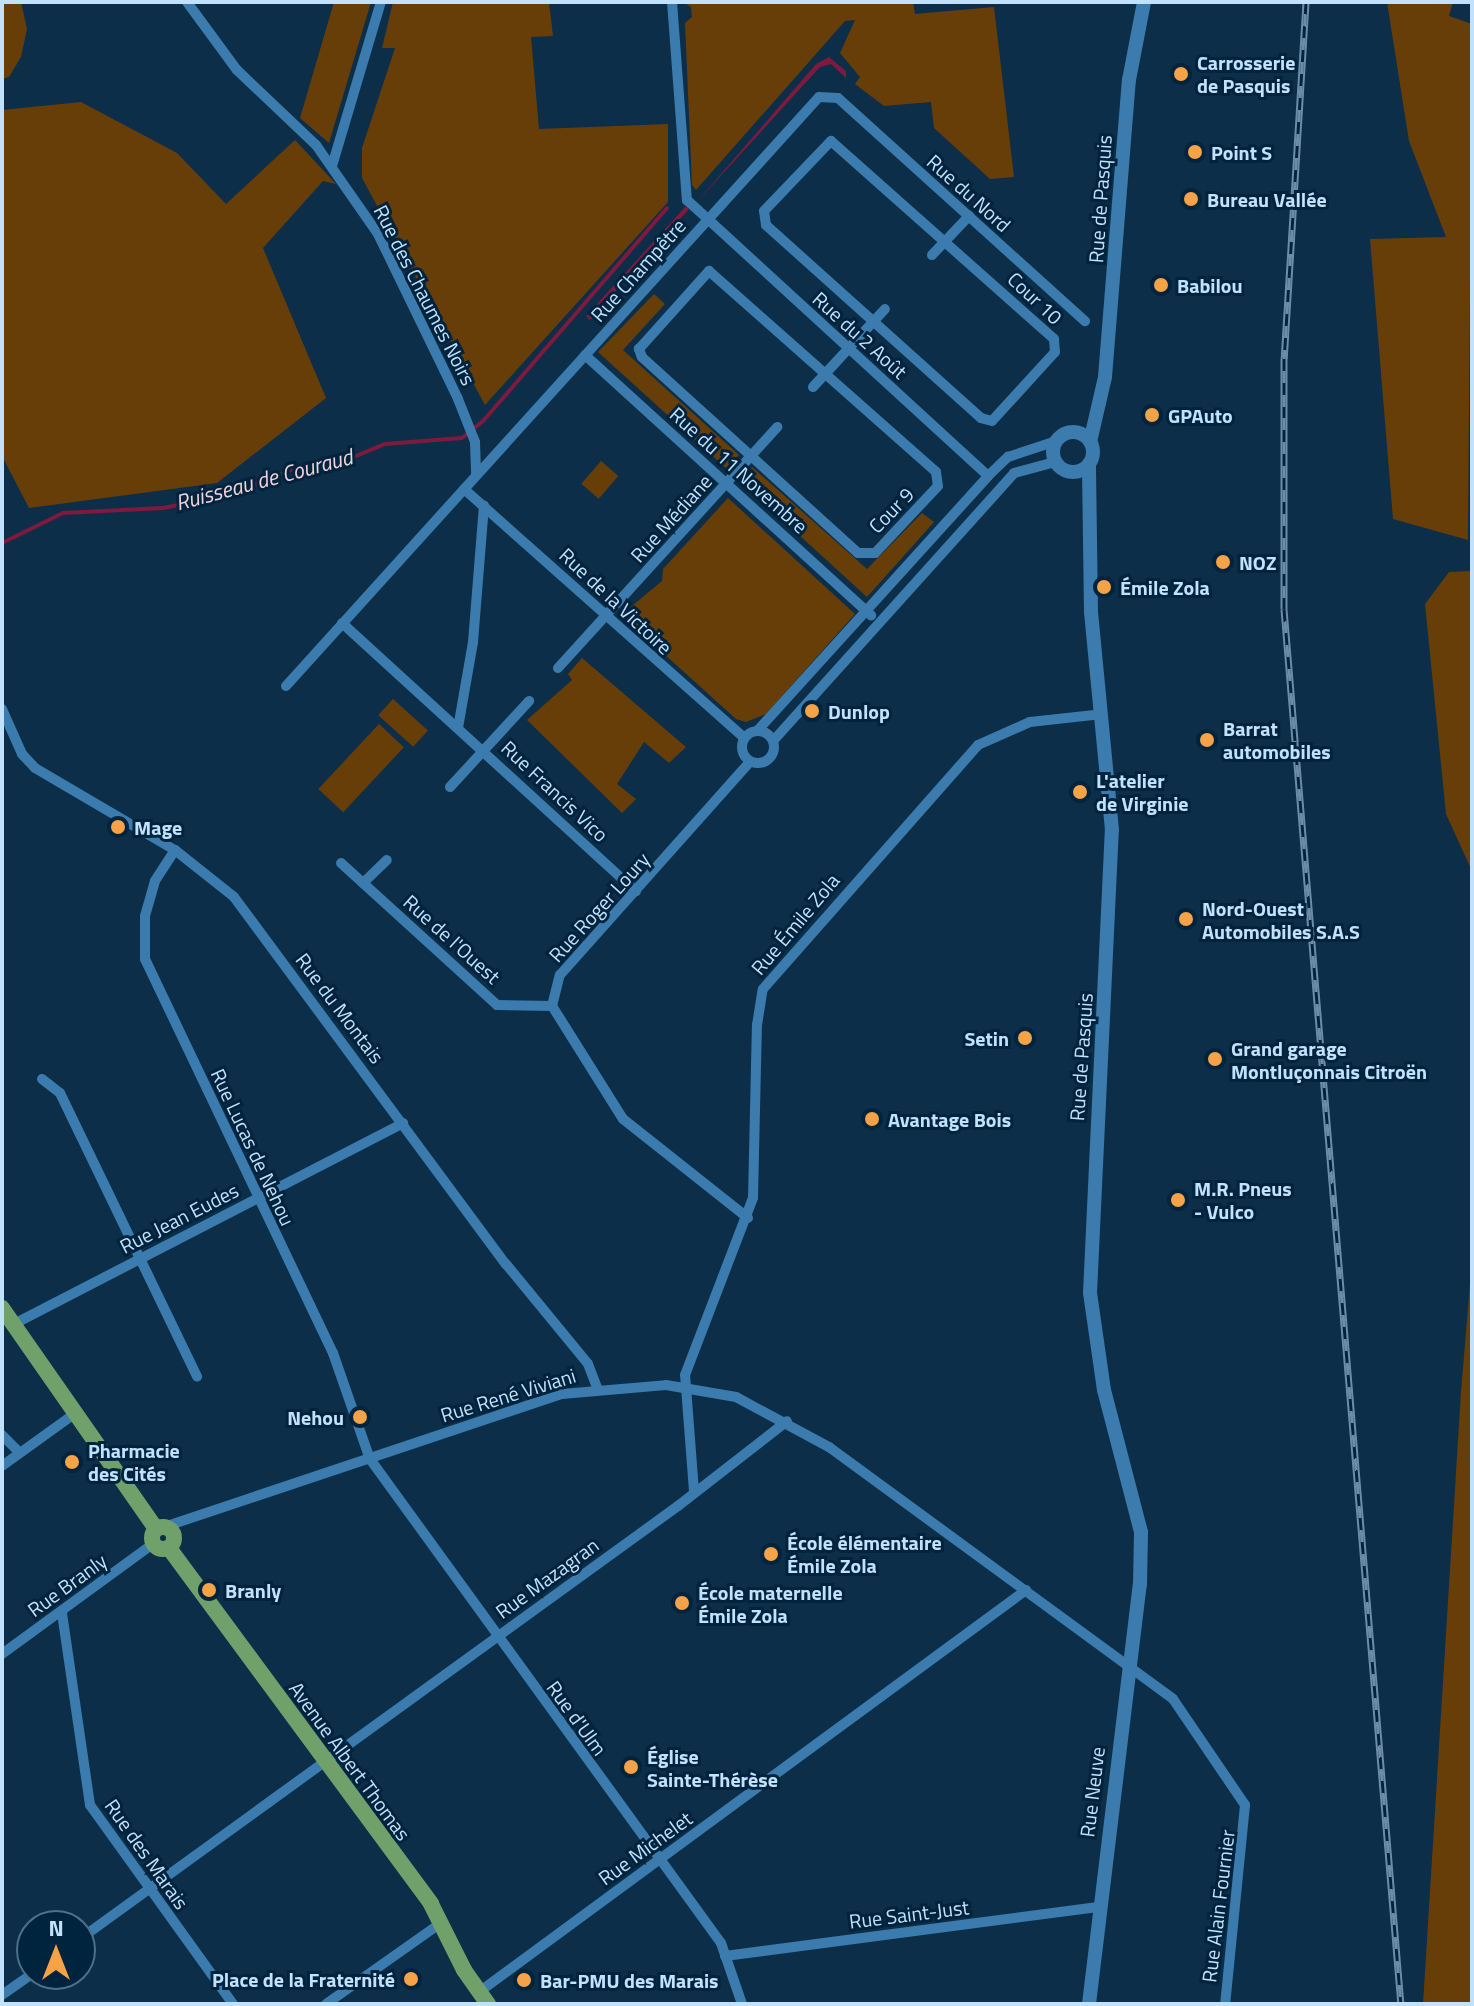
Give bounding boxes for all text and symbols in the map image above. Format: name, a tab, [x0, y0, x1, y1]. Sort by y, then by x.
place label: Carrosserie de Pasquis	[1197, 50, 1295, 97]
marker: Carrosserie de Pasquis	[1172, 65, 1190, 83]
street label: Rue de Pasquis	[1084, 134, 1116, 264]
place label: Point S	[1211, 140, 1272, 164]
marker: Point S	[1186, 143, 1204, 161]
street label: Rue du Nord	[922, 149, 1016, 237]
place label: Bureau Vallée	[1207, 187, 1327, 211]
marker: Bureau Vallée	[1182, 190, 1200, 208]
street label: Rue des Chaumes Noirs	[369, 201, 481, 389]
street label: Rue Champêtre	[586, 214, 690, 326]
street label: Cour 10	[1003, 267, 1067, 329]
place label: Babilou	[1177, 273, 1243, 297]
marker: Babilou	[1152, 276, 1170, 294]
street label: Rue du 2 Août	[808, 286, 912, 384]
street label: Rue du 11 Novembre	[665, 402, 813, 538]
place label: GPAuto	[1168, 403, 1233, 427]
marker: GPAuto	[1143, 406, 1161, 424]
water label: Ruisseau de Couraud	[173, 444, 355, 516]
street label: Rue Médiane	[625, 469, 717, 567]
street label: Cour 9	[863, 482, 919, 538]
street label: Rue de la Victoire	[555, 543, 677, 659]
place label: NOZ	[1239, 550, 1277, 574]
marker: NOZ	[1214, 553, 1232, 571]
place label: Émile Zola	[1120, 575, 1210, 599]
marker: Émile Zola	[1095, 578, 1113, 596]
place label: Dunlop	[828, 699, 890, 723]
marker: Dunlop	[803, 702, 821, 720]
place label: Barrat automobiles	[1223, 716, 1331, 763]
marker: Barrat automobiles	[1198, 731, 1216, 749]
street label: Rue Francis Vico	[497, 735, 613, 847]
place label: L'atelier de Virginie	[1096, 768, 1188, 815]
marker: L'atelier de Virginie	[1071, 783, 1089, 801]
place label: Mage	[134, 815, 182, 839]
marker: Mage	[109, 818, 127, 836]
street label: Rue Roger Loury	[544, 847, 654, 967]
street label: Rue Émile Zola	[746, 869, 844, 979]
street label: Rue de l'Ouest	[399, 889, 505, 989]
place label: Nord-Ouest Automobiles S.A.S	[1202, 896, 1360, 943]
marker: Nord-Ouest Automobiles S.A.S	[1177, 910, 1195, 928]
street label: Rue du Montais	[291, 948, 389, 1068]
street label: Rue de Pasquis	[1065, 992, 1097, 1122]
place label: Setin	[964, 1026, 1009, 1050]
marker: Setin	[1016, 1029, 1034, 1047]
place label: Grand garage Montluçonnais Citroën	[1231, 1036, 1427, 1083]
marker: Grand garage Montluçonnais Citroën	[1206, 1050, 1224, 1068]
street label: Rue Lucas de Nehou	[206, 1065, 300, 1229]
place label: Avantage Bois	[888, 1107, 1011, 1131]
marker: Avantage Bois	[863, 1110, 881, 1128]
place label: M.R. Pneus - Vulco	[1194, 1176, 1292, 1223]
street label: Rue Jean Eudes	[116, 1178, 242, 1258]
marker: M.R. Pneus - Vulco	[1169, 1191, 1187, 1209]
street label: Rue René Viviani	[438, 1363, 578, 1427]
place label: Nehou	[287, 1405, 344, 1429]
marker: Nehou	[351, 1408, 369, 1426]
place label: Pharmacie des Cités	[88, 1438, 180, 1485]
marker: Pharmacie des Cités	[63, 1453, 81, 1471]
place label: École élémentaire Émile Zola	[787, 1530, 942, 1577]
street label: Rue Mazagran	[491, 1533, 603, 1623]
marker: École élémentaire Émile Zola	[762, 1545, 780, 1563]
street label: Rue Branly	[23, 1548, 111, 1622]
place label: Branly	[225, 1578, 281, 1602]
place label: École maternelle Émile Zola	[698, 1580, 843, 1627]
marker: Branly	[200, 1581, 218, 1599]
marker: École maternelle Émile Zola	[673, 1594, 691, 1612]
street label: Rue d'Ulm	[542, 1676, 612, 1760]
street label: Avenue Albert Thomas	[284, 1677, 416, 1845]
place label: Église Sainte-Thérèse	[647, 1744, 778, 1791]
street label: Rue Neuve	[1075, 1745, 1109, 1839]
marker: Église Sainte-Thérèse	[622, 1758, 640, 1776]
street label: Rue des Marais	[100, 1794, 194, 1914]
street label: Rue Michelet	[594, 1806, 696, 1890]
street label: Rue Alain Fournier	[1197, 1828, 1239, 1984]
street label: Rue Saint-Just	[848, 1895, 970, 1933]
north arrow	[16, 1910, 96, 1990]
text: N	[48, 1911, 64, 1945]
place label: Place de la Fraternité	[212, 1967, 395, 1991]
place label: Bar-PMU des Marais	[540, 1968, 719, 1992]
marker: Place de la Fraternité	[402, 1970, 420, 1988]
marker: Bar-PMU des Marais	[515, 1971, 533, 1989]

